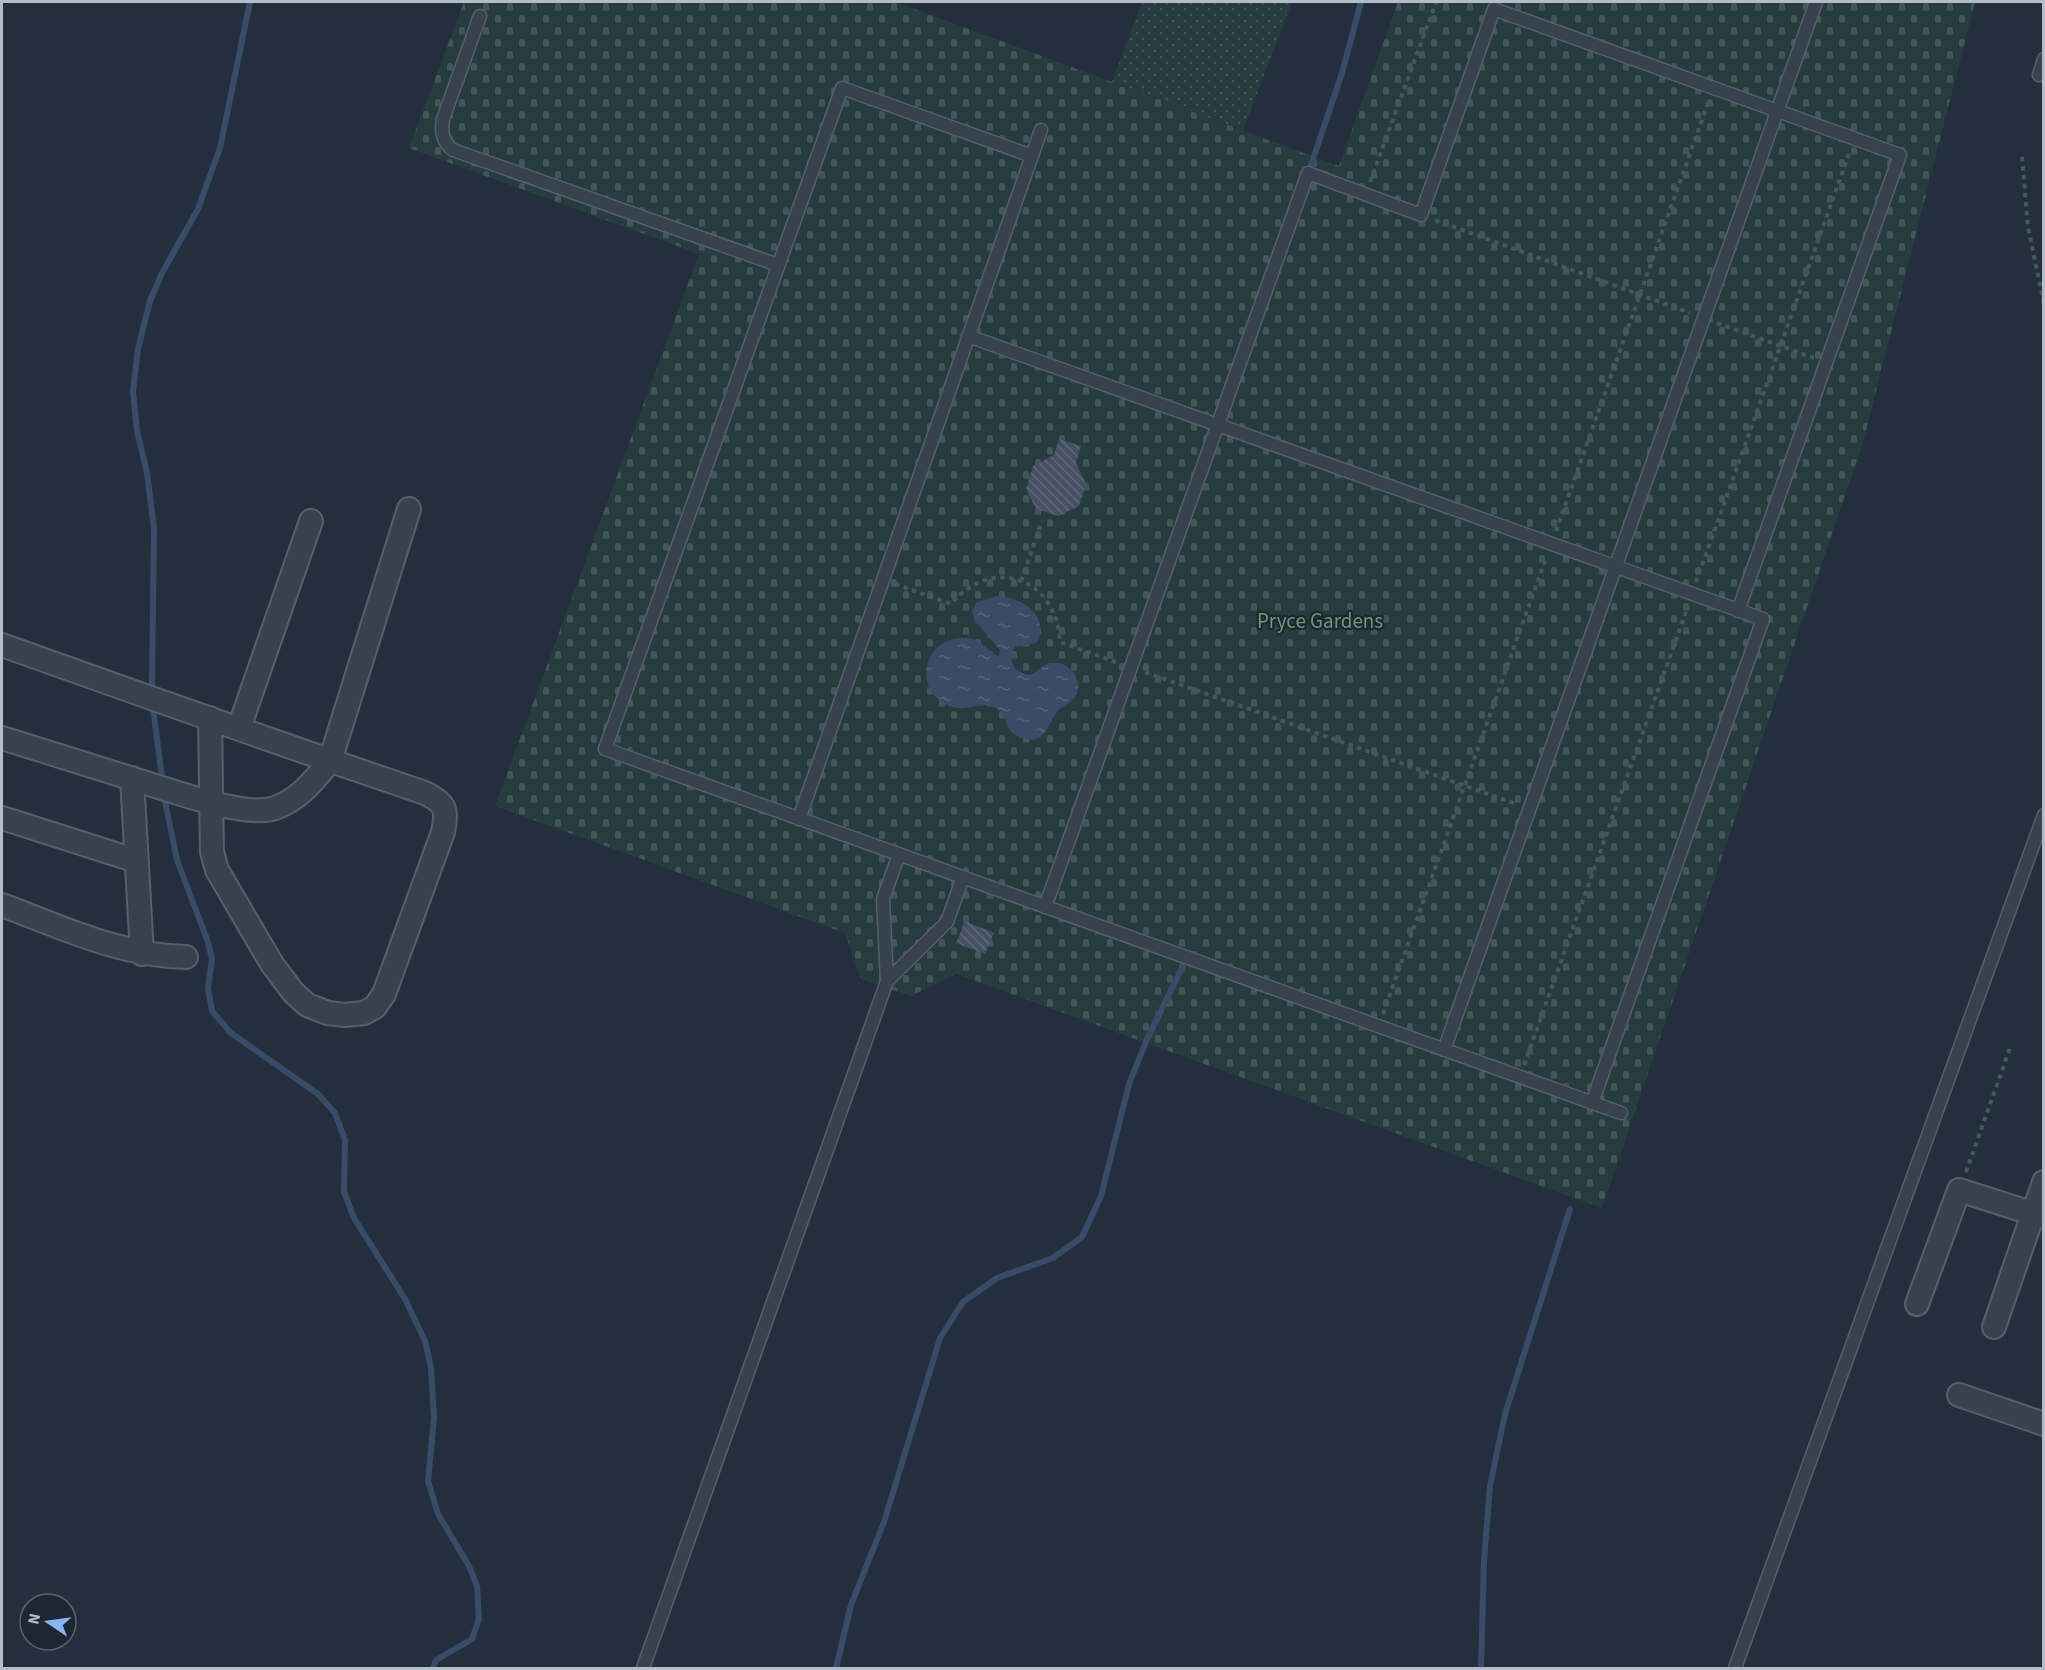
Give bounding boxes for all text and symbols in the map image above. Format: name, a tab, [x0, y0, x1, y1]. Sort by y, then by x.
park label: Pryce Gardens	[1257, 606, 1383, 636]
north arrow	[18, 1592, 78, 1652]
text: N	[22, 1611, 46, 1627]

